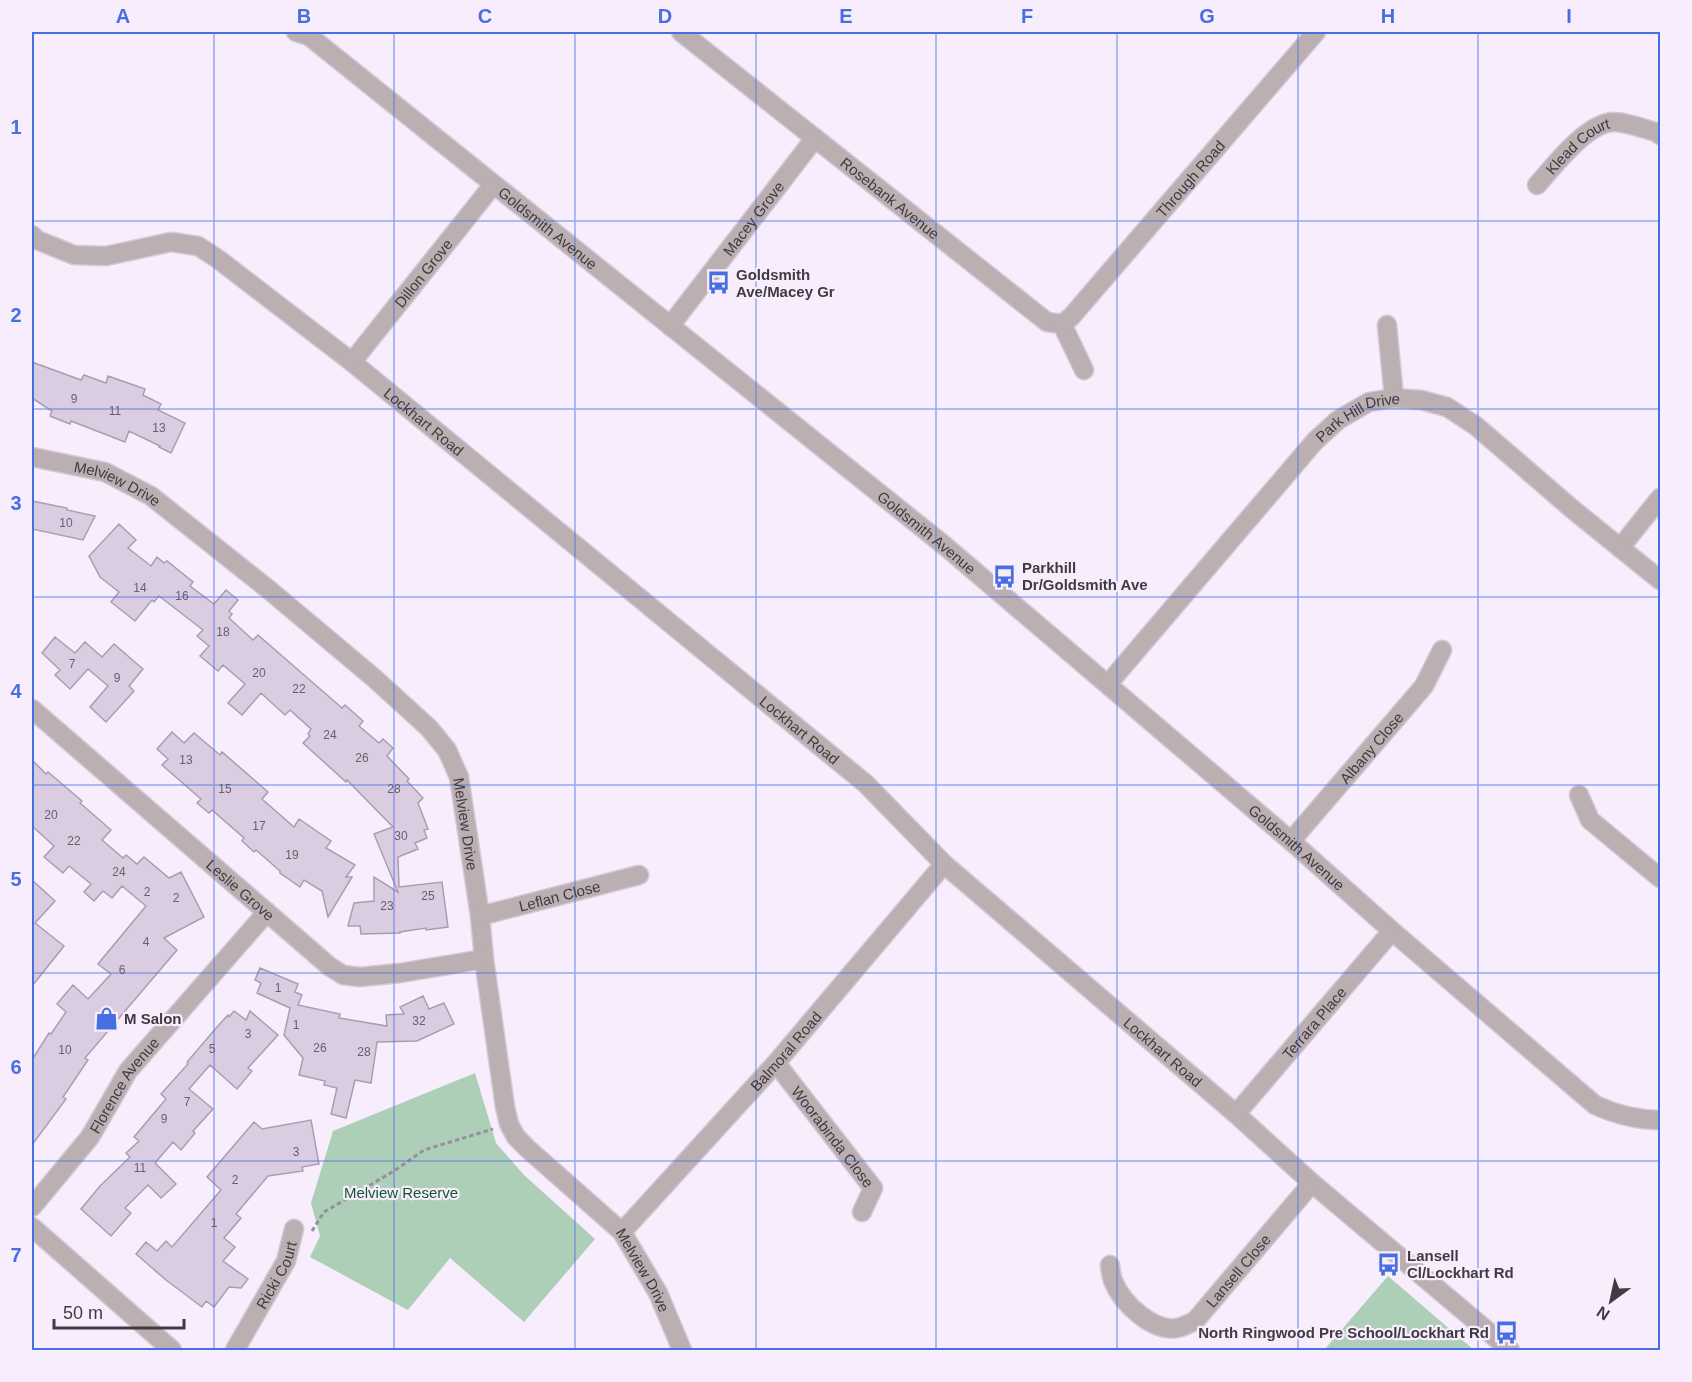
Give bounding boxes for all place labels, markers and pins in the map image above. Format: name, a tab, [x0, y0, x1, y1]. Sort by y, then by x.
place label: Goldsmith Ave/Macey Gr	[736, 266, 835, 300]
bus stop icon: Goldsmith Ave/Macey Gr	[705, 270, 731, 296]
place label: Parkhill Dr/Goldsmith Ave	[1022, 559, 1148, 593]
bus stop icon: Parkhill Dr/Goldsmith Ave	[991, 563, 1017, 589]
shop icon: M Salon	[93, 1005, 119, 1031]
place label: M Salon	[124, 1010, 182, 1027]
place label: Lansell Cl/Lockhart Rd	[1407, 1247, 1514, 1281]
bus stop icon: Lansell Cl/Lockhart Rd	[1376, 1251, 1402, 1277]
bus stop icon: North Ringwood Pre School/Lockhart Rd	[1494, 1319, 1520, 1345]
place label: North Ringwood Pre School/Lockhart Rd	[1198, 1324, 1489, 1341]

